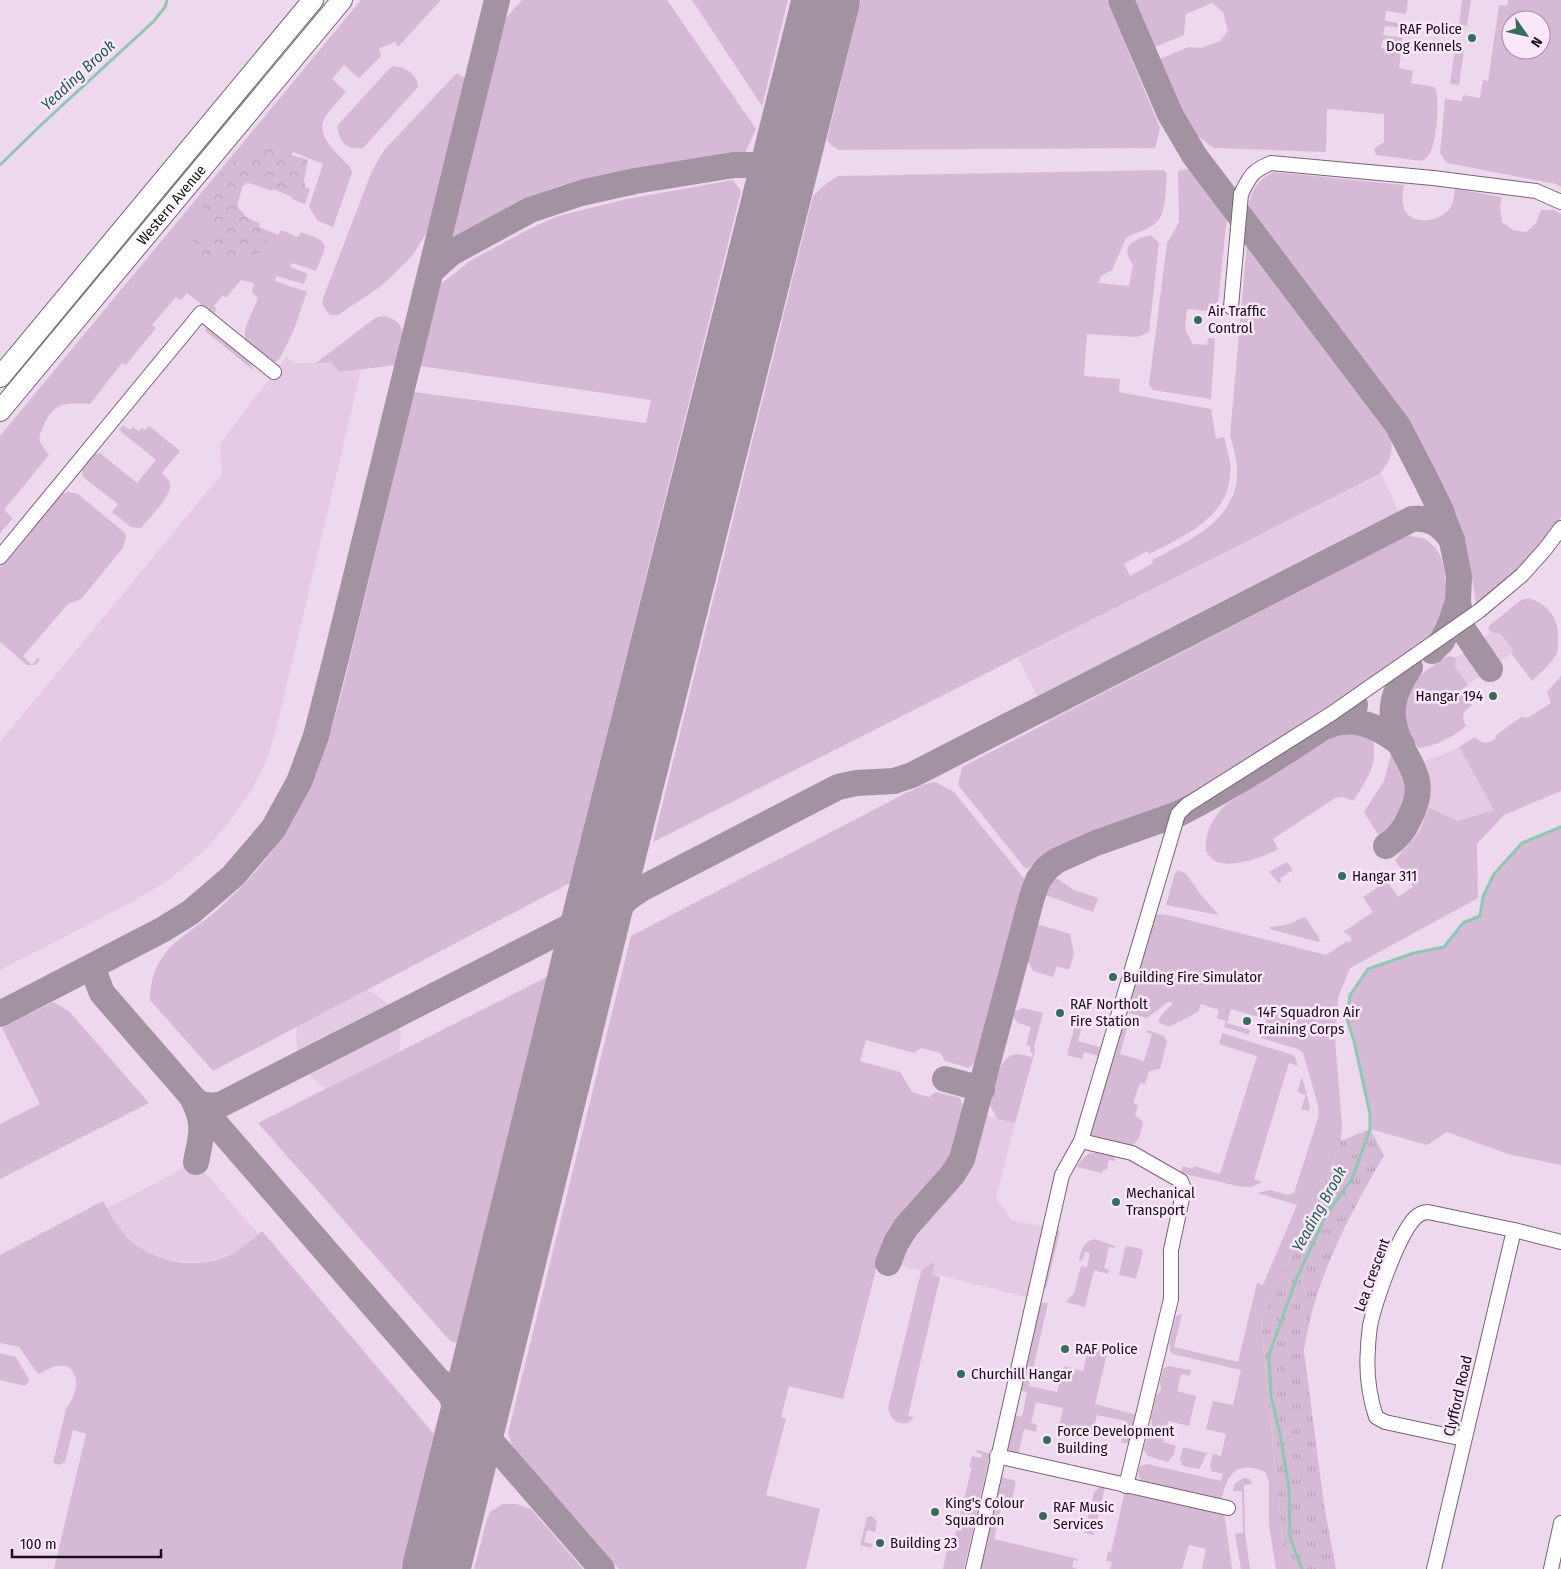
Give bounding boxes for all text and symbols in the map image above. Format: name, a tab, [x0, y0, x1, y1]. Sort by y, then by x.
north arrow	[1501, 10, 1551, 60]
place label: RAF Police Dog Kennels	[1386, 20, 1462, 55]
marker: RAF Police Dog Kennels	[1466, 32, 1478, 44]
text: N	[1527, 34, 1546, 50]
water label: Yeading Brook	[37, 36, 119, 114]
street label: Western Avenue	[133, 161, 210, 249]
place label: Air Traffic Control	[1208, 302, 1266, 337]
marker: Air Traffic Control	[1192, 314, 1204, 326]
place label: Hangar 194	[1415, 687, 1483, 705]
marker: Hangar 194	[1487, 690, 1499, 702]
place label: Hangar 311	[1352, 867, 1417, 885]
marker: Hangar 311	[1336, 870, 1348, 882]
place label: Building Fire Simulator	[1123, 968, 1263, 986]
marker: Building Fire Simulator	[1107, 971, 1119, 983]
place label: RAF Northolt Fire Station	[1070, 995, 1148, 1030]
place label: 14F Squadron Air Training Corps	[1257, 1003, 1361, 1038]
marker: RAF Northolt Fire Station	[1054, 1007, 1066, 1019]
marker: 14F Squadron Air Training Corps	[1241, 1015, 1253, 1027]
water label: Yeading Brook	[1288, 1163, 1350, 1255]
place label: Mechanical Transport	[1126, 1184, 1195, 1219]
marker: Mechanical Transport	[1110, 1196, 1122, 1208]
street label: Lea Crescent	[1350, 1236, 1394, 1314]
place label: RAF Police	[1075, 1340, 1138, 1358]
marker: RAF Police	[1059, 1343, 1071, 1355]
street label: Clyfford Road	[1440, 1354, 1476, 1438]
place label: Churchill Hangar	[971, 1365, 1073, 1383]
marker: Churchill Hangar	[955, 1368, 967, 1380]
place label: Force Development Building	[1057, 1422, 1175, 1457]
marker: Force Development Building	[1041, 1434, 1053, 1446]
place label: King's Colour Squadron	[945, 1494, 1025, 1529]
place label: RAF Music Services	[1053, 1498, 1115, 1533]
marker: King's Colour Squadron	[929, 1506, 941, 1518]
marker: RAF Music Services	[1037, 1510, 1049, 1522]
scale bar	[12, 1526, 161, 1558]
place label: Building 23	[890, 1534, 958, 1552]
text: 100 m	[20, 1535, 57, 1553]
marker: Building 23	[874, 1537, 886, 1549]

